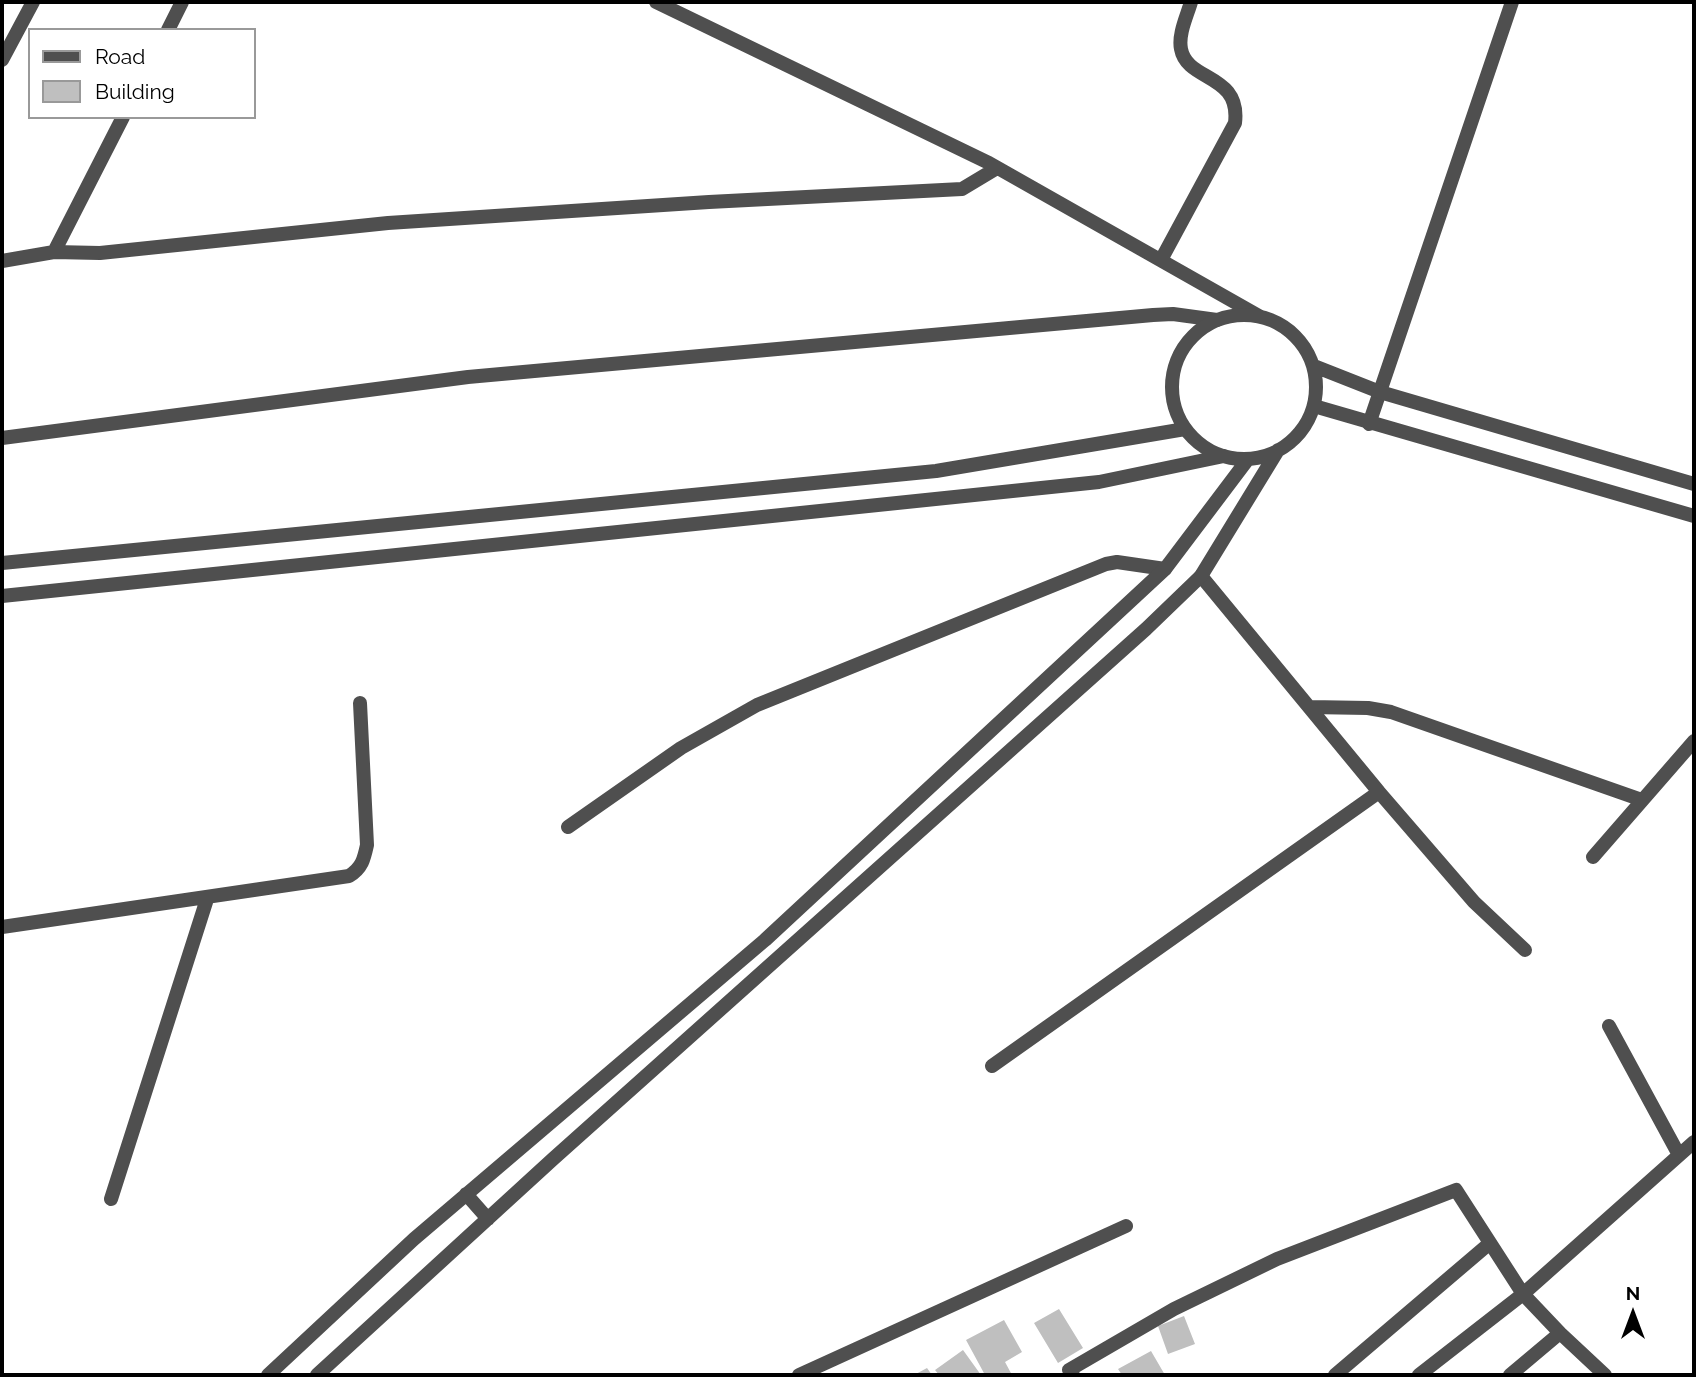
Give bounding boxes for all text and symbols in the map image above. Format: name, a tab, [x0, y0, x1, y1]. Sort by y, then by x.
legend	[28, 28, 256, 119]
text: Road	[95, 44, 145, 69]
text: Building	[95, 79, 175, 104]
north arrow	[1598, 1279, 1668, 1349]
text: N	[1626, 1282, 1640, 1304]

